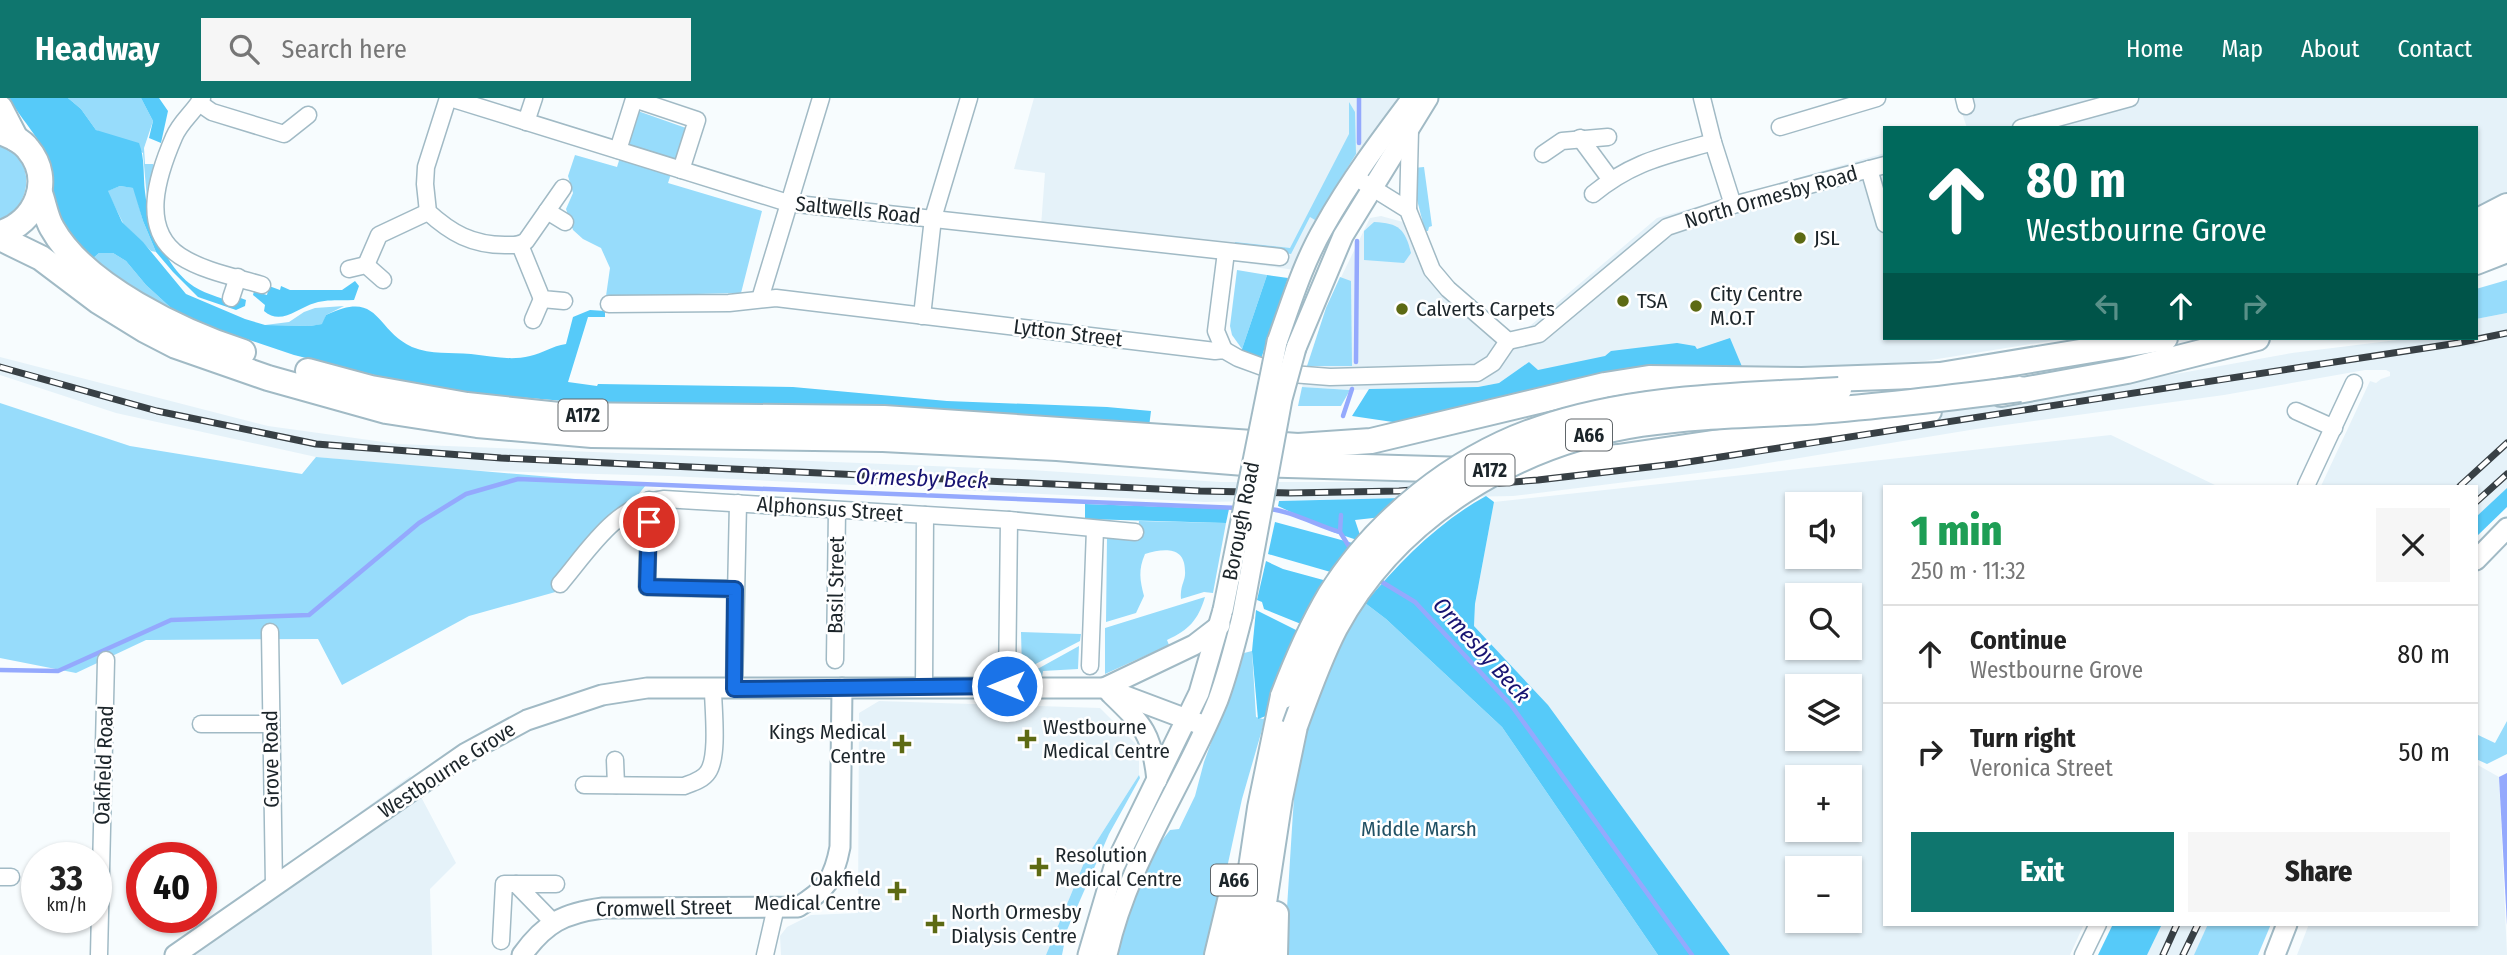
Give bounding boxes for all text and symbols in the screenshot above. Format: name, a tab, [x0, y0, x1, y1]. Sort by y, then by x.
search box	[201, 18, 691, 81]
text: Headway	[35, 29, 159, 69]
icon: search	[225, 30, 263, 68]
text: Search here	[281, 34, 407, 65]
text: Home	[2126, 35, 2183, 63]
text: Map	[2221, 35, 2263, 63]
text: About	[2301, 35, 2359, 63]
text: Contact	[2397, 35, 2472, 63]
text: 80 m	[2026, 151, 2126, 210]
icon: ahead	[1911, 154, 2002, 245]
street label: North Ormesby Road	[1681, 160, 1861, 234]
street label: Saltwells Road	[794, 191, 922, 229]
text: Westbourne Grove	[2026, 211, 2267, 249]
place label: JSL	[1814, 225, 1840, 251]
marker: JSL	[1792, 230, 1808, 246]
place label: City Centre M.O.T	[1710, 281, 1803, 331]
icon: left	[2089, 287, 2127, 325]
icon: ahead	[2162, 287, 2200, 325]
icon: right	[2235, 287, 2273, 325]
place label: TSA	[1637, 288, 1668, 314]
marker: TSA	[1615, 293, 1631, 309]
place label: Calverts Carpets	[1416, 296, 1555, 322]
marker: City Centre M.O.T	[1688, 298, 1704, 314]
marker: Calverts Carpets	[1394, 301, 1410, 317]
street label: Lytton Street	[1012, 313, 1124, 353]
road number: A172	[558, 400, 608, 430]
road number: A66	[1566, 420, 1612, 450]
road number: A172	[1466, 454, 1514, 486]
street label: Borough Road	[1217, 459, 1265, 583]
water label: Ormesby Beck	[855, 462, 989, 494]
street label: Alphonsus Street	[756, 491, 904, 527]
pin	[619, 492, 679, 552]
map controls	[1785, 492, 1862, 933]
button: sound	[1785, 492, 1862, 569]
icon: arrive	[630, 503, 668, 541]
text: 1 min	[1911, 506, 2002, 556]
button: close	[2376, 508, 2450, 582]
street label: Basil Street	[822, 536, 850, 634]
text: 250 m · 11:32	[1911, 557, 2026, 585]
button: search	[1785, 583, 1862, 660]
water label: Ormesby Beck	[1427, 591, 1537, 709]
text: Continue	[1970, 625, 2067, 656]
icon: ahead	[1911, 635, 1949, 673]
text: 80 m	[2397, 639, 2450, 670]
position arrow	[970, 649, 1044, 723]
text: Westbourne Grove	[1970, 656, 2143, 684]
button: layers	[1785, 674, 1862, 751]
street label: Oakfield Road	[89, 705, 119, 825]
street label: Grove Road	[257, 710, 285, 808]
place label: Westbourne Medical Centre	[1043, 714, 1170, 764]
street label: Westbourne Grove	[374, 716, 520, 824]
place label: Kings Medical Centre	[769, 719, 886, 769]
text: Turn right	[1970, 723, 2076, 754]
marker: Westbourne Medical Centre	[1017, 729, 1037, 749]
icon: right	[1911, 733, 1949, 771]
marker: Kings Medical Centre	[892, 734, 912, 754]
text: 50 m	[2398, 737, 2450, 768]
text: Veronica Street	[1970, 754, 2113, 782]
button: +	[1785, 765, 1862, 842]
park label: Middle Marsh	[1361, 816, 1477, 842]
button: Exit	[1911, 832, 2174, 912]
button: Share	[2188, 832, 2450, 912]
speed limit sign: 40	[126, 842, 217, 933]
place label: Resolution Medical Centre	[1055, 842, 1182, 892]
button: −	[1785, 856, 1862, 933]
text: 33	[50, 857, 83, 899]
marker: Resolution Medical Centre	[1029, 857, 1049, 877]
road number: A66	[1211, 864, 1257, 895]
place label: Oakfield Medical Centre	[754, 866, 881, 916]
marker: Oakfield Medical Centre	[887, 881, 907, 901]
text: km/h	[46, 894, 87, 916]
street label: Cromwell Street	[596, 894, 732, 922]
place label: North Ormesby Dialysis Centre	[951, 899, 1082, 949]
marker: North Ormesby Dialysis Centre	[925, 914, 945, 934]

